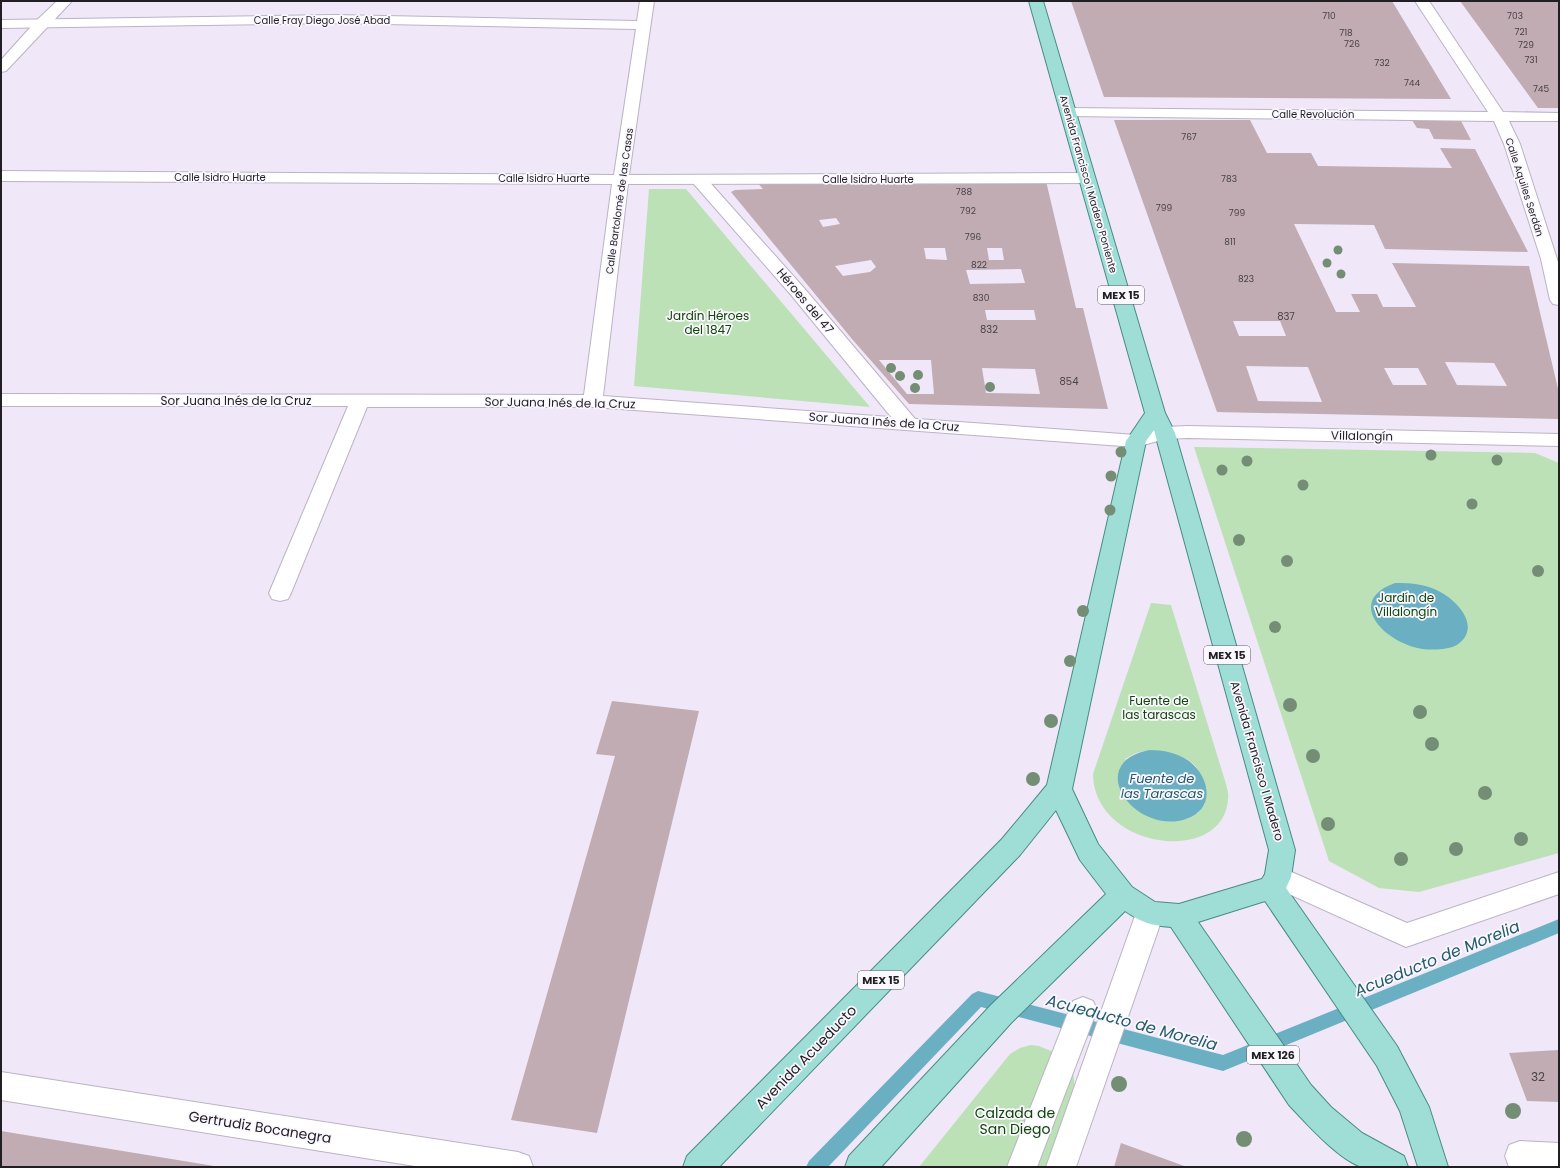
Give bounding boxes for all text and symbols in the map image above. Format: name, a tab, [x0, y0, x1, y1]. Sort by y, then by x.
house number: 710	[1322, 10, 1336, 22]
house number: 703	[1507, 10, 1523, 22]
street label: Calle Fray Diego José Abad	[254, 13, 390, 28]
house number: 721	[1515, 26, 1528, 38]
house number: 718	[1339, 27, 1353, 39]
house number: 726	[1344, 38, 1360, 50]
house number: 729	[1518, 39, 1534, 51]
house number: 731	[1524, 54, 1538, 66]
house number: 732	[1374, 57, 1390, 69]
house number: 744	[1404, 77, 1420, 89]
house number: 745	[1533, 83, 1549, 95]
street label: Avenida Francisco I Madero Poniente	[1056, 94, 1121, 275]
street label: Calle Revolución	[1272, 107, 1354, 122]
street label: Calle Bartolomé de las Casas	[602, 127, 637, 275]
house number: 767	[1181, 131, 1197, 143]
street label: Calle Aquiles Serdán	[1501, 136, 1548, 238]
street label: Calle Isidro Huarte	[174, 170, 266, 185]
street label: Calle Isidro Huarte	[498, 171, 590, 186]
street label: Calle Isidro Huarte	[822, 172, 914, 187]
house number: 783	[1221, 173, 1237, 185]
house number: 788	[956, 186, 972, 198]
house number: 799	[1156, 202, 1172, 214]
house number: 792	[960, 205, 976, 217]
house number: 799	[1229, 207, 1245, 219]
house number: 796	[965, 231, 981, 243]
house number: 811	[1224, 236, 1236, 248]
house number: 822	[971, 259, 987, 271]
street label: Héroes del 47	[773, 264, 838, 337]
house number: 823	[1238, 273, 1254, 285]
road number: MEX 15	[1098, 286, 1144, 304]
house number: 830	[973, 292, 990, 304]
park label: Jardín Héroes del 1847	[667, 307, 749, 338]
house number: 837	[1277, 309, 1295, 324]
house number: 832	[980, 322, 998, 337]
house number: 854	[1060, 374, 1078, 389]
street label: Sor Juana Inés de la Cruz	[161, 392, 312, 409]
street label: Sor Juana Inés de la Cruz	[484, 393, 636, 412]
street label: Sor Juana Inés de la Cruz	[808, 408, 960, 435]
street label: Villalongín	[1331, 426, 1393, 445]
park label: Jardín de Villalongín	[1375, 589, 1437, 620]
road number: MEX 15	[1204, 646, 1250, 664]
street label: Avenida Francisco I Madero	[1226, 679, 1289, 843]
park label: Fuente de las tarascas	[1122, 692, 1196, 723]
water label: Fuente de las Tarascas	[1121, 769, 1203, 803]
water label: Acueducto de Morelia	[1350, 915, 1523, 1003]
road number: MEX 15	[858, 971, 904, 989]
water label: Acueducto de Morelia	[1043, 988, 1220, 1056]
street label: Avenida Acueducto	[751, 1001, 861, 1113]
road number: MEX 126	[1247, 1046, 1299, 1064]
house number: 32	[1531, 1068, 1545, 1085]
park label: Calzada de San Diego	[975, 1103, 1055, 1139]
street label: Gertrudiz Bocanegra	[187, 1106, 333, 1148]

